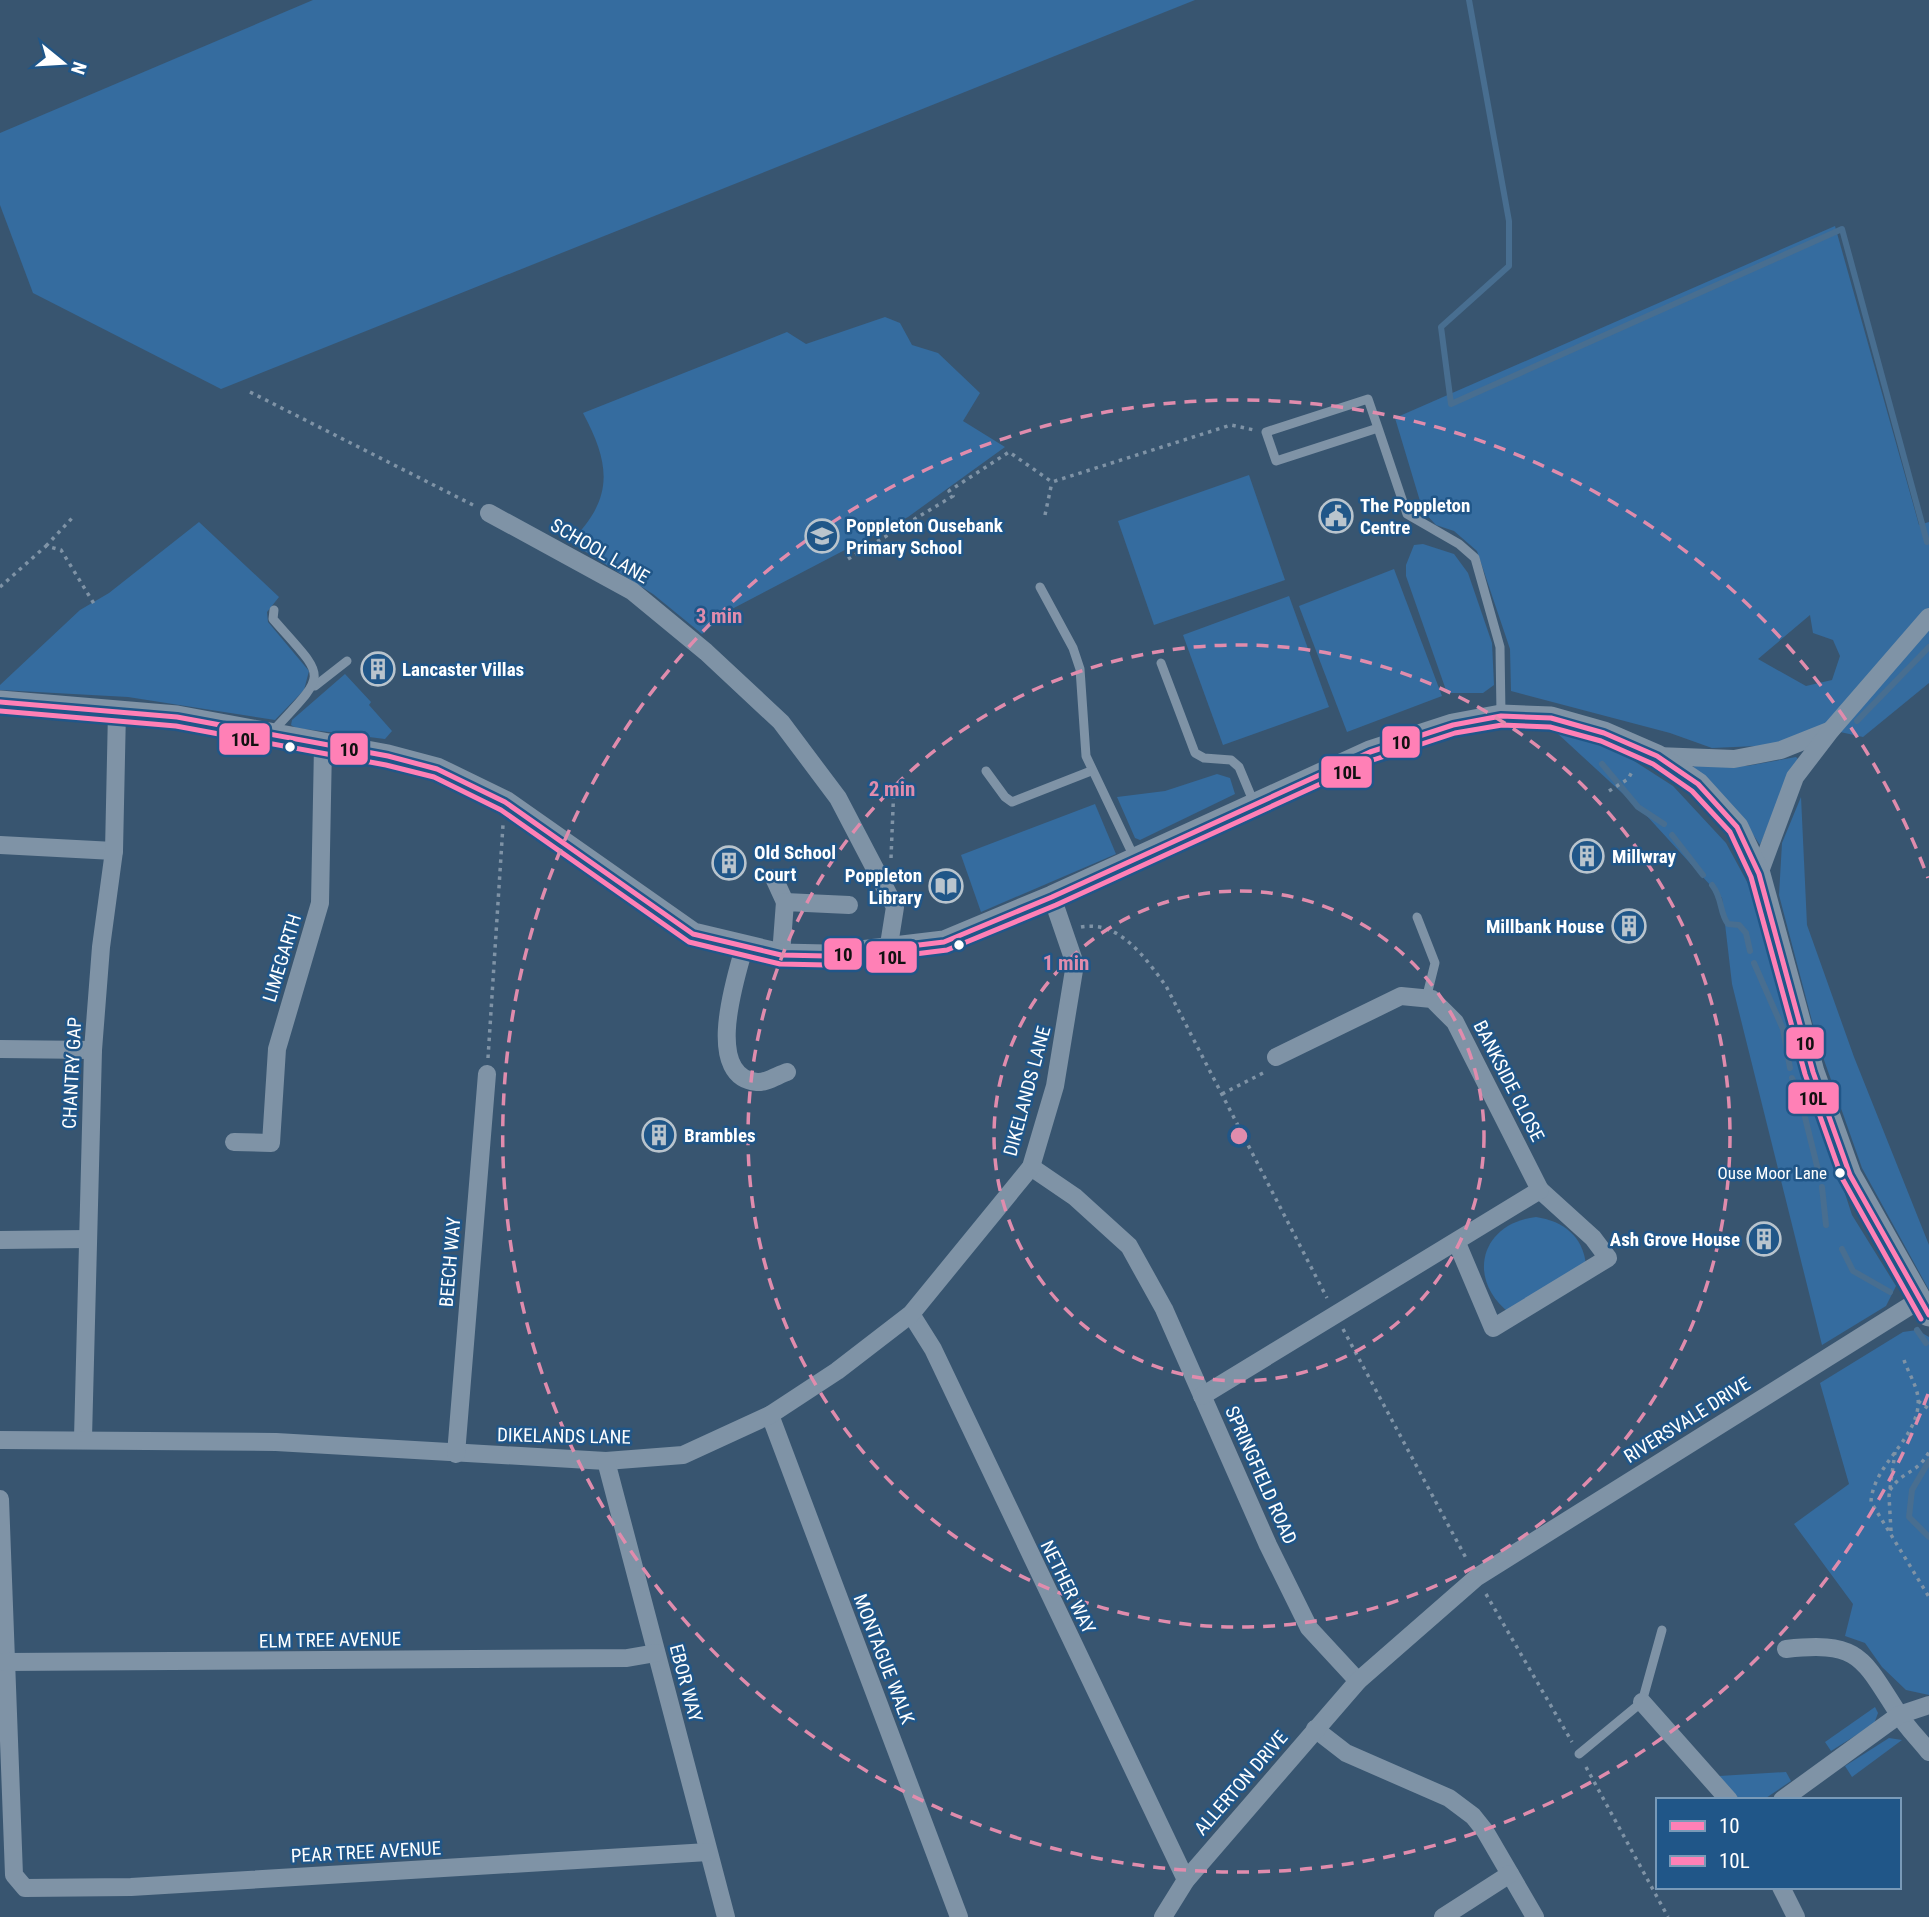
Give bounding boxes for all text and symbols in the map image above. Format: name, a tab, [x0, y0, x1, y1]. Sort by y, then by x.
north arrow	[28, 28, 98, 98]
text: N	[66, 59, 91, 77]
place label: The Poppleton Centre	[1360, 494, 1470, 539]
public building icon: The Poppleton Centre	[1317, 497, 1355, 535]
street label: SCHOOL LANE	[547, 514, 653, 588]
place label: Poppleton Ousebank Primary School	[846, 514, 1004, 559]
school or university icon: Poppleton Ousebank Primary School	[803, 517, 841, 555]
text: 3 min	[696, 604, 742, 628]
building icon: Lancaster Villas	[359, 650, 397, 688]
place label: Lancaster Villas	[402, 658, 524, 681]
line badge: 10L	[218, 722, 271, 756]
line badge: 10	[1381, 725, 1421, 759]
text: 10L	[231, 728, 259, 751]
text: 10	[1391, 731, 1411, 754]
line badge: 10	[329, 732, 369, 766]
text: 10	[339, 738, 359, 761]
unlabelled marker	[283, 740, 297, 754]
line badge: 10L	[1320, 755, 1373, 789]
text: 10L	[1333, 761, 1361, 784]
text: 2 min	[869, 777, 915, 801]
building icon: Millwray	[1568, 837, 1606, 875]
place label: Old School Court	[754, 841, 836, 886]
building icon: Old School Court	[710, 844, 748, 882]
place label: Millwray	[1612, 845, 1677, 868]
place label: Poppleton Library	[845, 864, 923, 909]
library icon: Poppleton Library	[927, 867, 965, 905]
building icon: Millbank House	[1610, 907, 1648, 945]
street label: LIMEGARTH	[258, 911, 306, 1005]
place label: Millbank House	[1486, 915, 1604, 938]
line badge: 10	[823, 937, 863, 971]
unlabelled marker	[952, 938, 966, 952]
line badge: 10L	[865, 940, 918, 974]
text: 10	[833, 943, 853, 966]
text: 10L	[878, 946, 906, 969]
text: 1 min	[1043, 951, 1089, 975]
street label: CHANTRY GAP	[58, 1017, 86, 1129]
street label: BANKSIDE CLOSE	[1469, 1017, 1549, 1145]
street label: DIKELANDS LANE	[999, 1023, 1055, 1159]
line badge: 10	[1785, 1026, 1825, 1060]
text: 10	[1795, 1032, 1815, 1055]
line badge: 10L	[1787, 1081, 1840, 1115]
text: 10L	[1799, 1087, 1827, 1110]
building icon: Brambles	[640, 1116, 678, 1154]
place label: Brambles	[684, 1124, 756, 1147]
centre of rings	[1227, 1124, 1251, 1148]
place label: Ouse Moor Lane	[1718, 1163, 1827, 1183]
marker: Ouse Moor Lane	[1833, 1166, 1847, 1180]
street label: BEECH WAY	[435, 1216, 465, 1308]
building icon: Ash Grove House	[1745, 1220, 1783, 1258]
place label: Ash Grove House	[1610, 1228, 1740, 1251]
street label: RIVERSVALE DRIVE	[1620, 1372, 1754, 1468]
street label: SPRINGFIELD ROAD	[1220, 1402, 1302, 1548]
street label: DIKELANDS LANE	[497, 1423, 631, 1449]
street label: NETHER WAY	[1036, 1537, 1101, 1637]
street label: MONTAGUE WALK	[849, 1591, 920, 1728]
street label: ELM TREE AVENUE	[259, 1627, 401, 1653]
street label: EBOR WAY	[665, 1641, 707, 1725]
street label: ALLERTON DRIVE	[1189, 1726, 1293, 1840]
legend	[1656, 1798, 1901, 1889]
text: 10	[1719, 1814, 1740, 1838]
street label: PEAR TREE AVENUE	[290, 1837, 442, 1867]
text: 10L	[1719, 1849, 1750, 1873]

